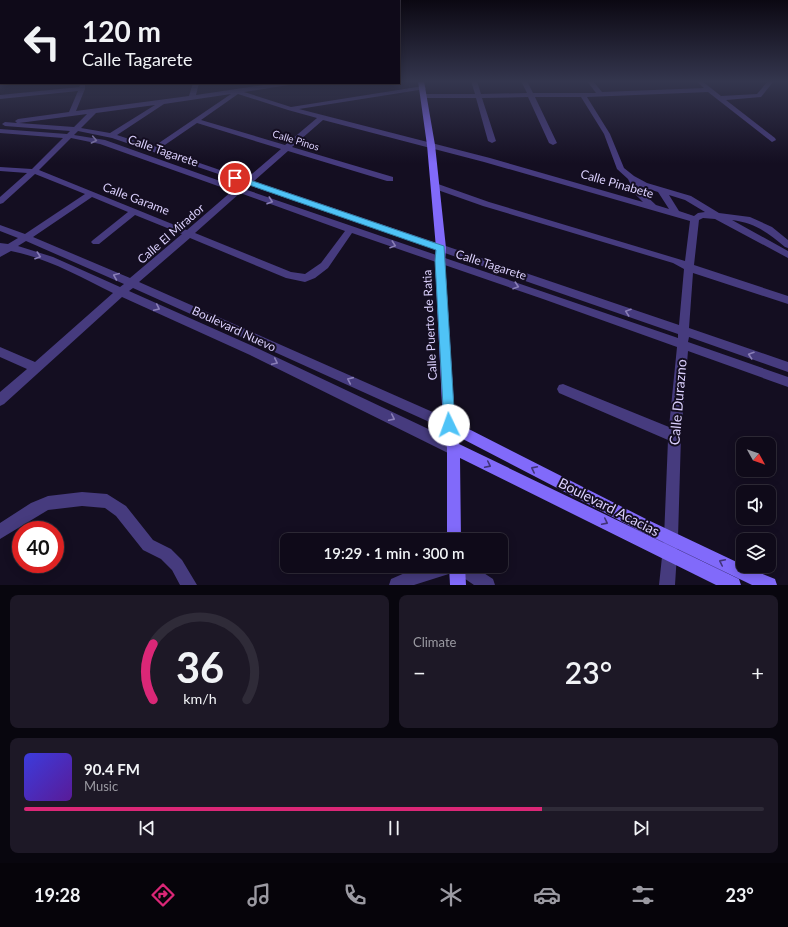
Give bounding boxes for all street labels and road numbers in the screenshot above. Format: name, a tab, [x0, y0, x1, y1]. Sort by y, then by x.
street label: Calle Pinos	[271, 127, 321, 153]
street label: Calle Tagarete	[126, 131, 200, 170]
street label: Calle Pinabete	[579, 166, 655, 201]
street label: Calle Garame	[101, 179, 172, 218]
street label: Calle El Mirador	[134, 200, 208, 267]
street label: Calle Tagarete	[454, 246, 528, 283]
street label: Calle Puerto de Ratia	[419, 269, 440, 381]
street label: Boulevard Nuevo	[190, 303, 279, 355]
street label: Calle Durazno	[665, 358, 690, 446]
street label: Boulevard Acacias	[556, 474, 663, 539]

